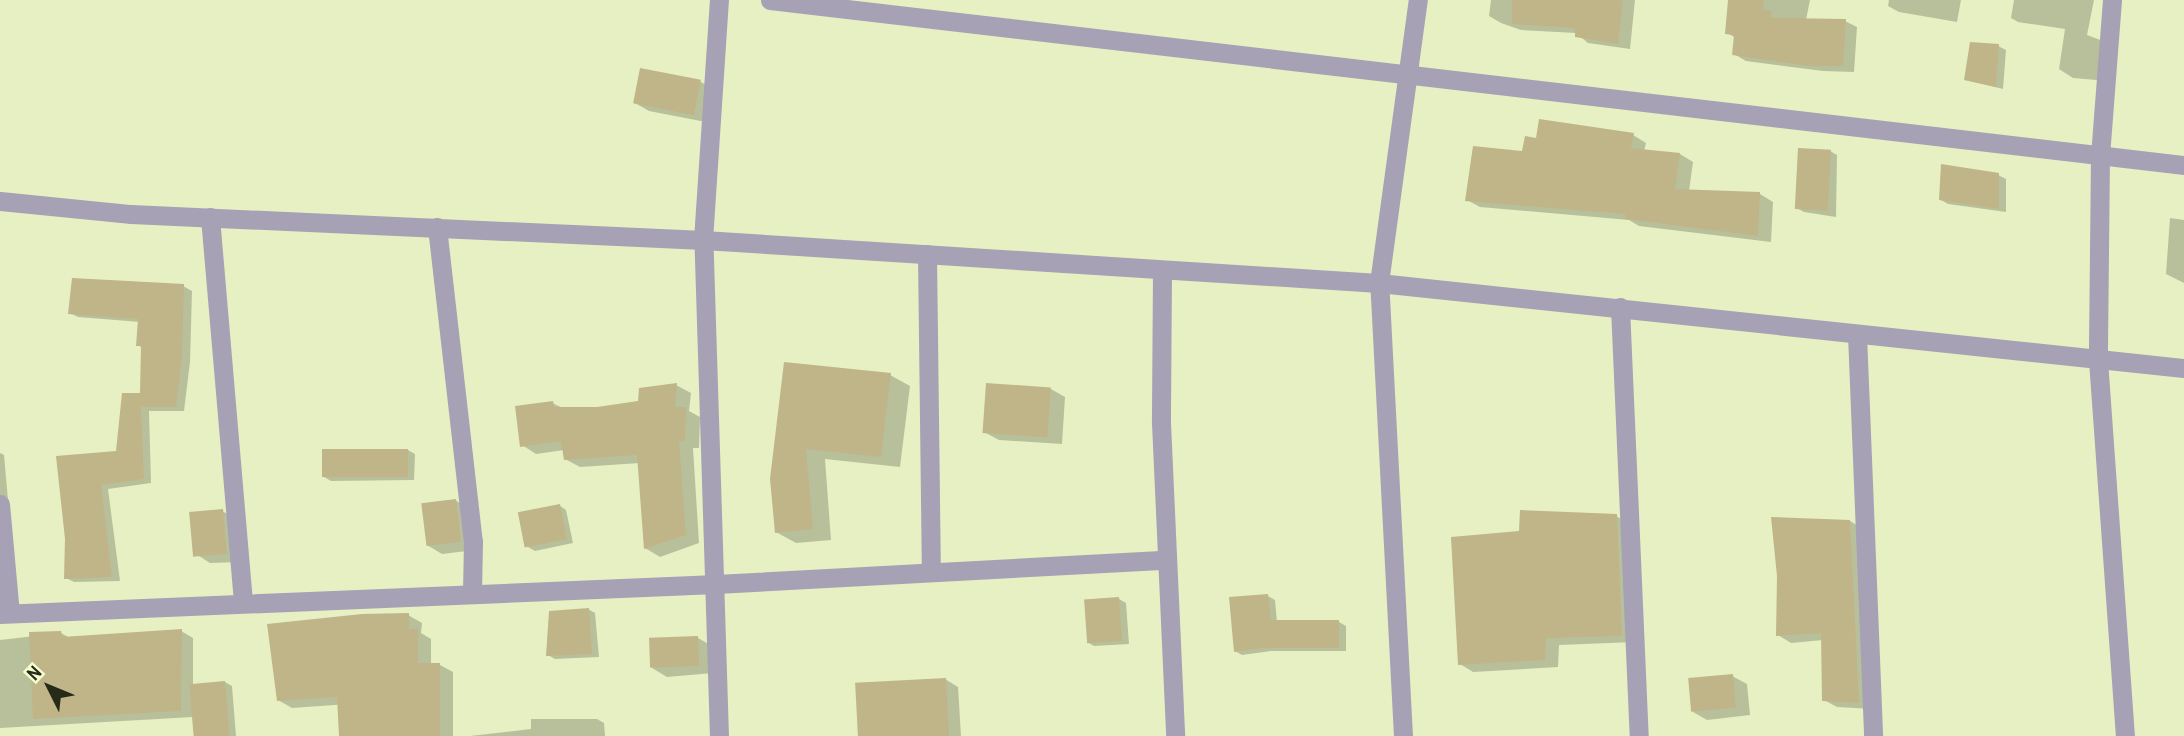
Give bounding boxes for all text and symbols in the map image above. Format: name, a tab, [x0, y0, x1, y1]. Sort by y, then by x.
north arrow	[14, 652, 84, 722]
text: N	[20, 660, 47, 686]

